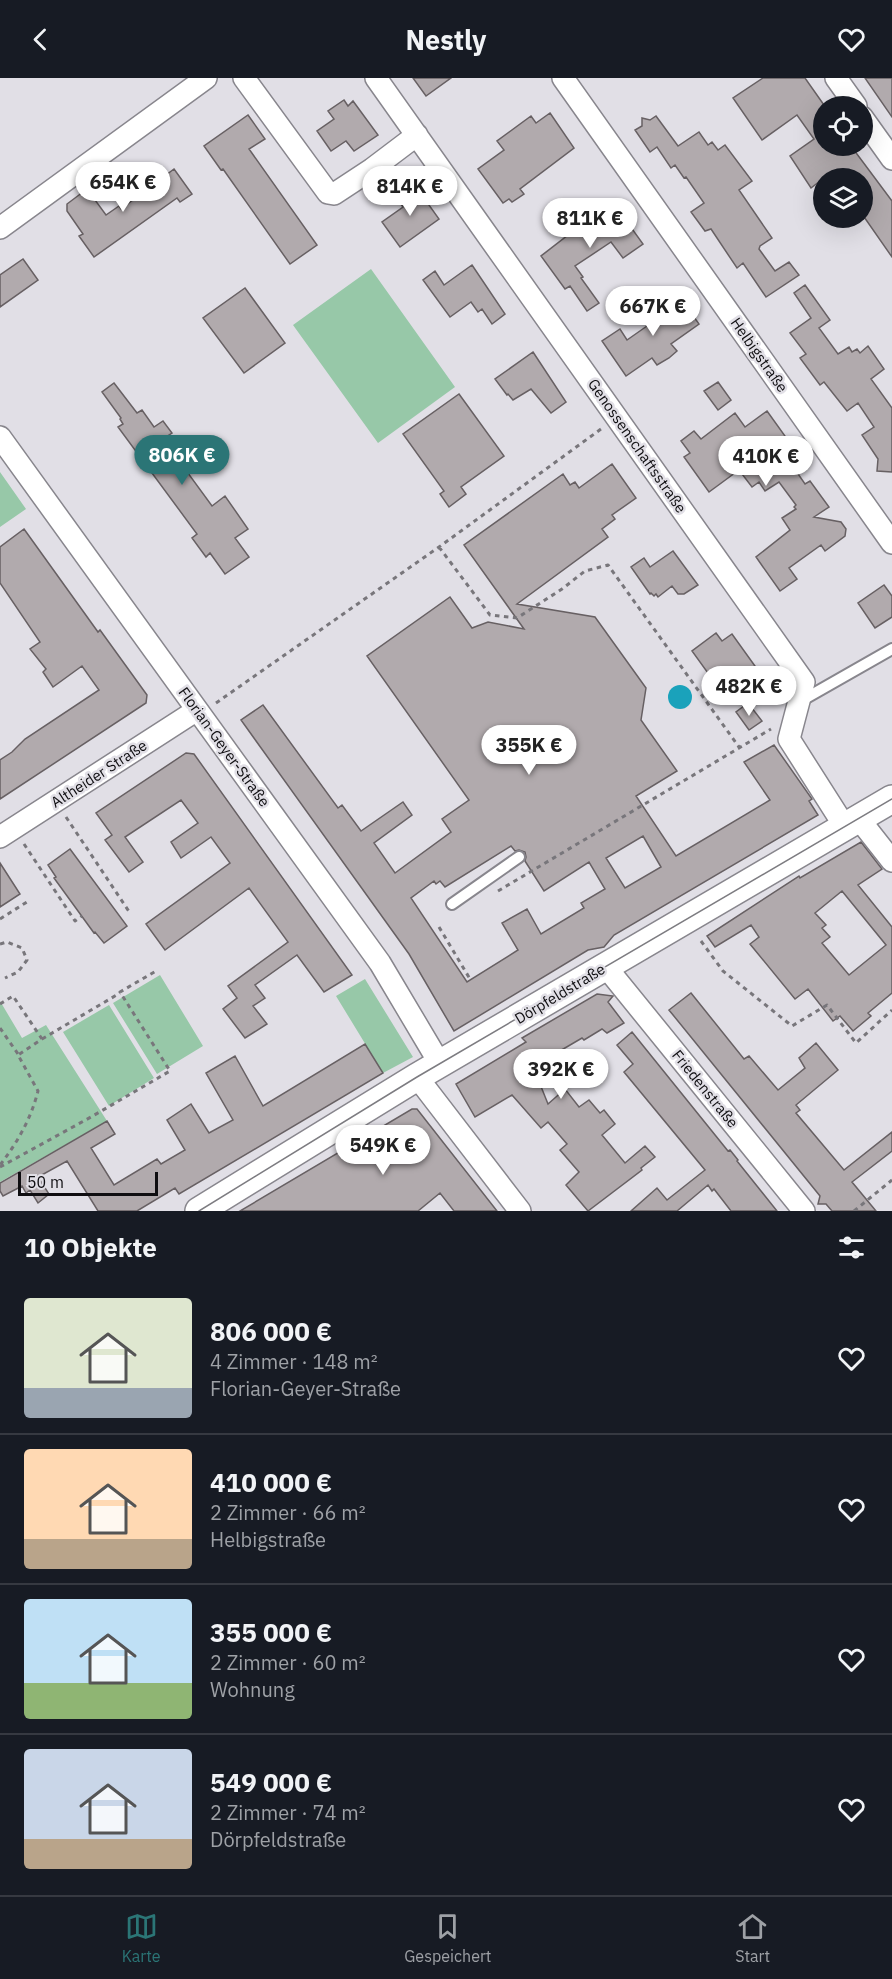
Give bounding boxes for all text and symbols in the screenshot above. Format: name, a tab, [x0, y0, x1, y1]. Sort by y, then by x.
text: Nestly	[406, 22, 486, 57]
icon: back	[24, 23, 57, 56]
icon: heart	[835, 23, 868, 56]
map controls	[813, 96, 873, 228]
button: locate	[813, 96, 873, 156]
pin: 654K €	[74, 162, 172, 213]
pin: 814K €	[361, 166, 459, 217]
text: 654K €	[89, 168, 157, 195]
button: layers	[813, 168, 873, 228]
text: 814K €	[376, 172, 444, 199]
pin: 811K €	[541, 198, 639, 249]
text: 811K €	[556, 204, 624, 231]
pin: 667K €	[604, 286, 702, 337]
text: 667K €	[619, 292, 687, 319]
street label: Helbigstraße	[727, 314, 792, 396]
street label: Genossenschaftsstraße	[584, 375, 691, 516]
pin: 806K €	[133, 435, 231, 486]
pin: 410K €	[717, 436, 815, 487]
text: 806K €	[148, 441, 216, 468]
text: 410K €	[732, 442, 800, 469]
pin: 482K €	[700, 666, 798, 717]
text: 482K €	[715, 672, 783, 699]
street label: Florian-Geyer-Straße	[175, 683, 274, 810]
pin: 355K €	[480, 725, 578, 776]
text: 355K €	[495, 731, 563, 758]
street label: Altheider Straße	[47, 735, 150, 812]
street label: Dörpfeldstraße	[511, 959, 608, 1028]
street label: Friedenstraße	[668, 1046, 743, 1131]
pin: 392K €	[512, 1049, 610, 1100]
text: 392K €	[527, 1055, 595, 1082]
pin: 549K €	[334, 1125, 432, 1176]
text: 549K €	[349, 1131, 417, 1158]
scale bar	[18, 1169, 158, 1196]
text: 50 m	[27, 1172, 64, 1192]
text: 10 Objekte	[24, 1230, 157, 1264]
icon: filters	[835, 1231, 868, 1264]
text: 806 000 €	[210, 1314, 332, 1348]
icon: home	[72, 1322, 144, 1394]
icon: heart	[835, 1342, 868, 1375]
text: 4 Zimmer · 148 m²	[210, 1348, 378, 1375]
text: Florian-Geyer-Straße	[210, 1375, 401, 1402]
text: 410 000 €	[210, 1465, 332, 1499]
icon: home	[72, 1473, 144, 1545]
icon: heart	[835, 1493, 868, 1526]
text: 2 Zimmer · 66 m²	[210, 1499, 366, 1526]
text: Helbigstraße	[210, 1526, 326, 1553]
text: 355 000 €	[210, 1615, 332, 1649]
icon: home	[72, 1623, 144, 1695]
icon: heart	[835, 1643, 868, 1676]
text: 2 Zimmer · 60 m²	[210, 1649, 366, 1676]
text: Wohnung	[210, 1676, 295, 1703]
text: 549 000 €	[210, 1765, 332, 1799]
icon: home	[72, 1773, 144, 1845]
icon: heart	[835, 1793, 868, 1826]
text: 2 Zimmer · 74 m²	[210, 1799, 366, 1826]
text: Dörpfeldstraße	[210, 1826, 346, 1853]
tab: Karte	[122, 1910, 161, 1966]
tab: Gespeichert	[404, 1910, 491, 1966]
tab: Start	[735, 1910, 770, 1966]

